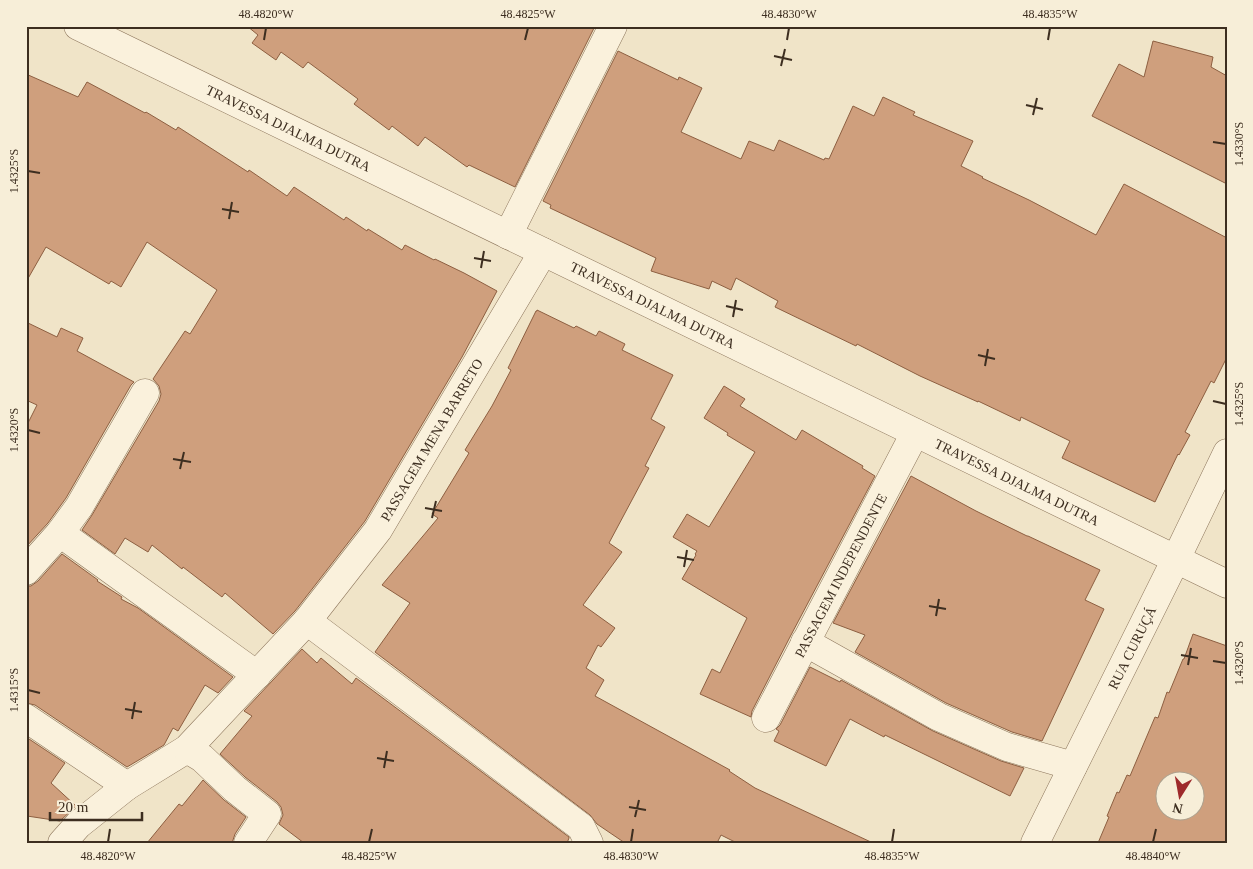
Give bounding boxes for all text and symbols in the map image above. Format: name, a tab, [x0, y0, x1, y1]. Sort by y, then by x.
text: 48.4820°W	[238, 7, 294, 21]
text: 48.4825°W	[500, 7, 556, 21]
text: 48.4830°W	[761, 7, 817, 21]
text: 48.4835°W	[1022, 7, 1078, 21]
street label: TRAVESSA DJALMA DUTRA	[204, 82, 374, 175]
text: 1.4330°S	[1232, 122, 1246, 166]
text: 1.4325°S	[7, 149, 21, 193]
street label: TRAVESSA DJALMA DUTRA	[568, 259, 738, 352]
street label: PASSAGEM MENA BARRETO	[378, 356, 486, 524]
text: 1.4325°S	[1232, 382, 1246, 426]
text: 1.4320°S	[7, 408, 21, 452]
street label: TRAVESSA DJALMA DUTRA	[932, 436, 1102, 529]
street label: PASSAGEM INDEPENDENTE	[792, 491, 890, 660]
street label: RUA CURUÇÁ	[1106, 603, 1160, 692]
text: 1.4320°S	[1232, 641, 1246, 685]
text: 1.4315°S	[7, 668, 21, 712]
north arrow	[1156, 772, 1206, 822]
scale bar	[50, 789, 142, 821]
text: 20 m	[58, 799, 89, 815]
text: N	[1171, 800, 1184, 817]
text: 48.4820°W	[80, 849, 136, 863]
text: 48.4825°W	[341, 849, 397, 863]
text: 48.4830°W	[603, 849, 659, 863]
text: 48.4835°W	[864, 849, 920, 863]
text: 48.4840°W	[1125, 849, 1181, 863]

